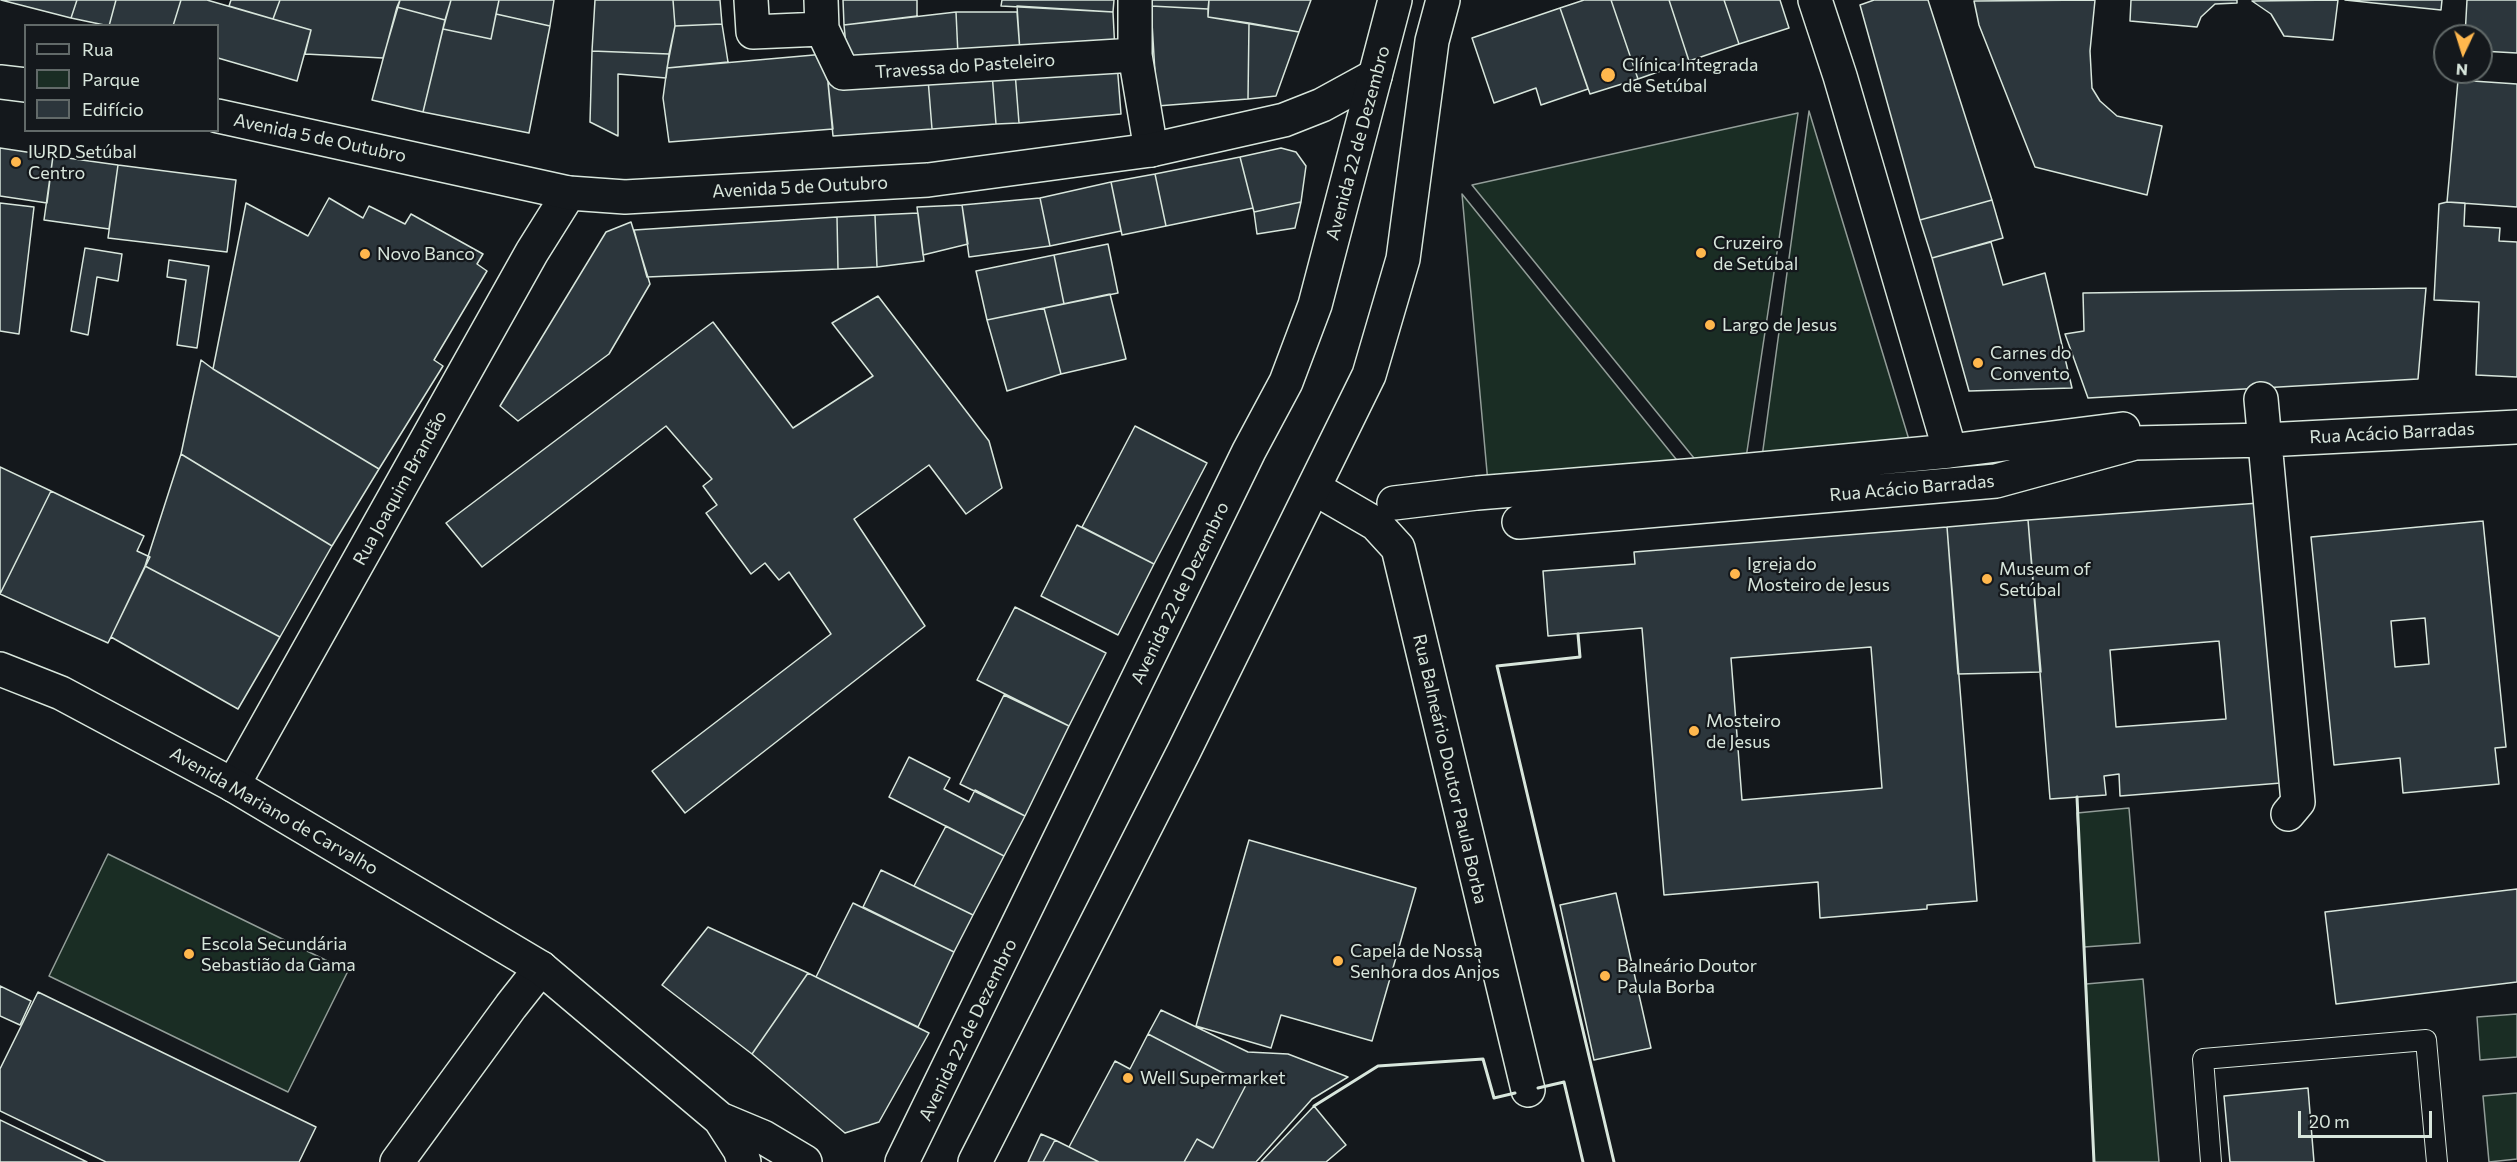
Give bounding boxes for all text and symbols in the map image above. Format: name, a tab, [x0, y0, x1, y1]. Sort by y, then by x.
legend	[24, 24, 219, 132]
north arrow	[2433, 24, 2493, 84]
text: Rua	[82, 38, 113, 60]
street label: Avenida 22 de Dezembro	[1322, 43, 1394, 243]
street label: Travessa do Pasteleiro	[874, 49, 1056, 83]
place label: Clínica Integrada de Setúbal	[1622, 54, 1758, 97]
text: N	[2455, 61, 2468, 80]
marker: Clínica Integrada de Setúbal	[1599, 66, 1617, 84]
text: Parque	[82, 68, 140, 90]
text: Edifício	[82, 98, 144, 120]
street label: Avenida 5 de Outubro	[232, 109, 408, 167]
place label: IURD Setúbal Centro	[28, 141, 137, 184]
marker: IURD Setúbal Centro	[9, 155, 23, 169]
street label: Avenida 5 de Outubro	[712, 172, 888, 202]
place label: Cruzeiro de Setúbal	[1713, 232, 1798, 274]
place label: Novo Banco	[377, 243, 475, 265]
marker: Cruzeiro de Setúbal	[1694, 246, 1708, 260]
marker: Novo Banco	[358, 247, 372, 261]
place label: Largo de Jesus	[1722, 314, 1837, 336]
marker: Largo de Jesus	[1703, 318, 1717, 332]
place label: Carnes do Convento	[1990, 342, 2072, 385]
marker: Carnes do Convento	[1971, 356, 1985, 370]
street label: Rua Joaquim Brandão	[349, 407, 451, 569]
street label: Rua Acácio Barradas	[2309, 418, 2475, 448]
street label: Rua Acácio Barradas	[1829, 470, 1995, 506]
street label: Avenida 22 de Dezembro	[1126, 498, 1234, 688]
place label: Igreja do Mosteiro de Jesus	[1747, 553, 1890, 596]
place label: Museum of Setúbal	[1999, 558, 2091, 600]
marker: Igreja do Mosteiro de Jesus	[1728, 567, 1742, 581]
marker: Museum of Setúbal	[1980, 572, 1994, 586]
street label: Rua Balneário Doutor Paula Borba	[1408, 632, 1492, 906]
place label: Mosteiro de Jesus	[1706, 710, 1781, 752]
marker: Mosteiro de Jesus	[1687, 724, 1701, 738]
street label: Avenida Mariano de Carvalho	[166, 742, 382, 880]
place label: Escola Secundária Sebastião da Gama	[201, 933, 356, 976]
street label: Avenida 22 de Dezembro	[914, 935, 1022, 1125]
place label: Capela de Nossa Senhora dos Anjos	[1350, 940, 1500, 982]
marker: Escola Secundária Sebastião da Gama	[182, 947, 196, 961]
marker: Capela de Nossa Senhora dos Anjos	[1331, 954, 1345, 968]
place label: Balneário Doutor Paula Borba	[1617, 955, 1757, 998]
marker: Balneário Doutor Paula Borba	[1598, 969, 1612, 983]
place label: Well Supermarket	[1140, 1067, 1286, 1089]
marker: Well Supermarket	[1121, 1071, 1135, 1085]
scale bar	[2301, 1099, 2434, 1137]
text: 20 m	[2309, 1110, 2350, 1132]

